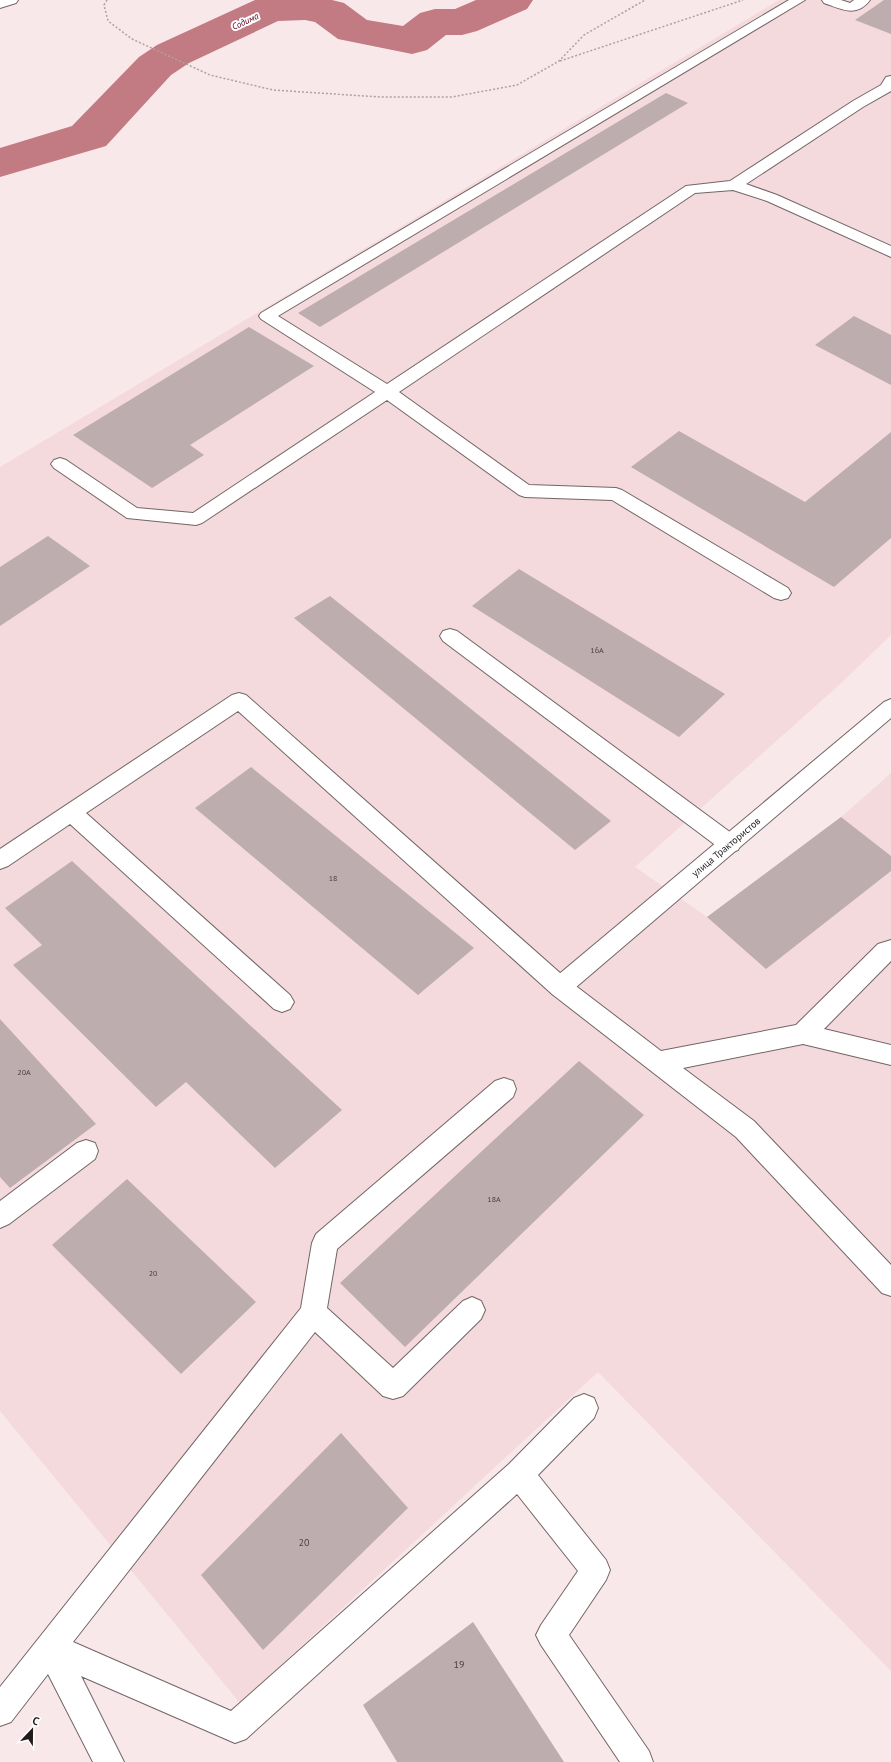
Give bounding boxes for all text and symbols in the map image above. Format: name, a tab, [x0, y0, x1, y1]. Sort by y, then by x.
water label: Содима	[230, 10, 261, 32]
house number: 16А	[590, 645, 604, 655]
street label: улица Трактористов	[689, 814, 763, 880]
house number: 18	[329, 873, 337, 883]
house number: 20А	[17, 1067, 31, 1077]
house number: 18А	[487, 1194, 501, 1204]
house number: 20	[149, 1268, 158, 1278]
house number: 20	[299, 1536, 310, 1549]
house number: 19	[454, 1658, 464, 1671]
north arrow	[12, 1710, 52, 1750]
text: С	[30, 1713, 41, 1728]

